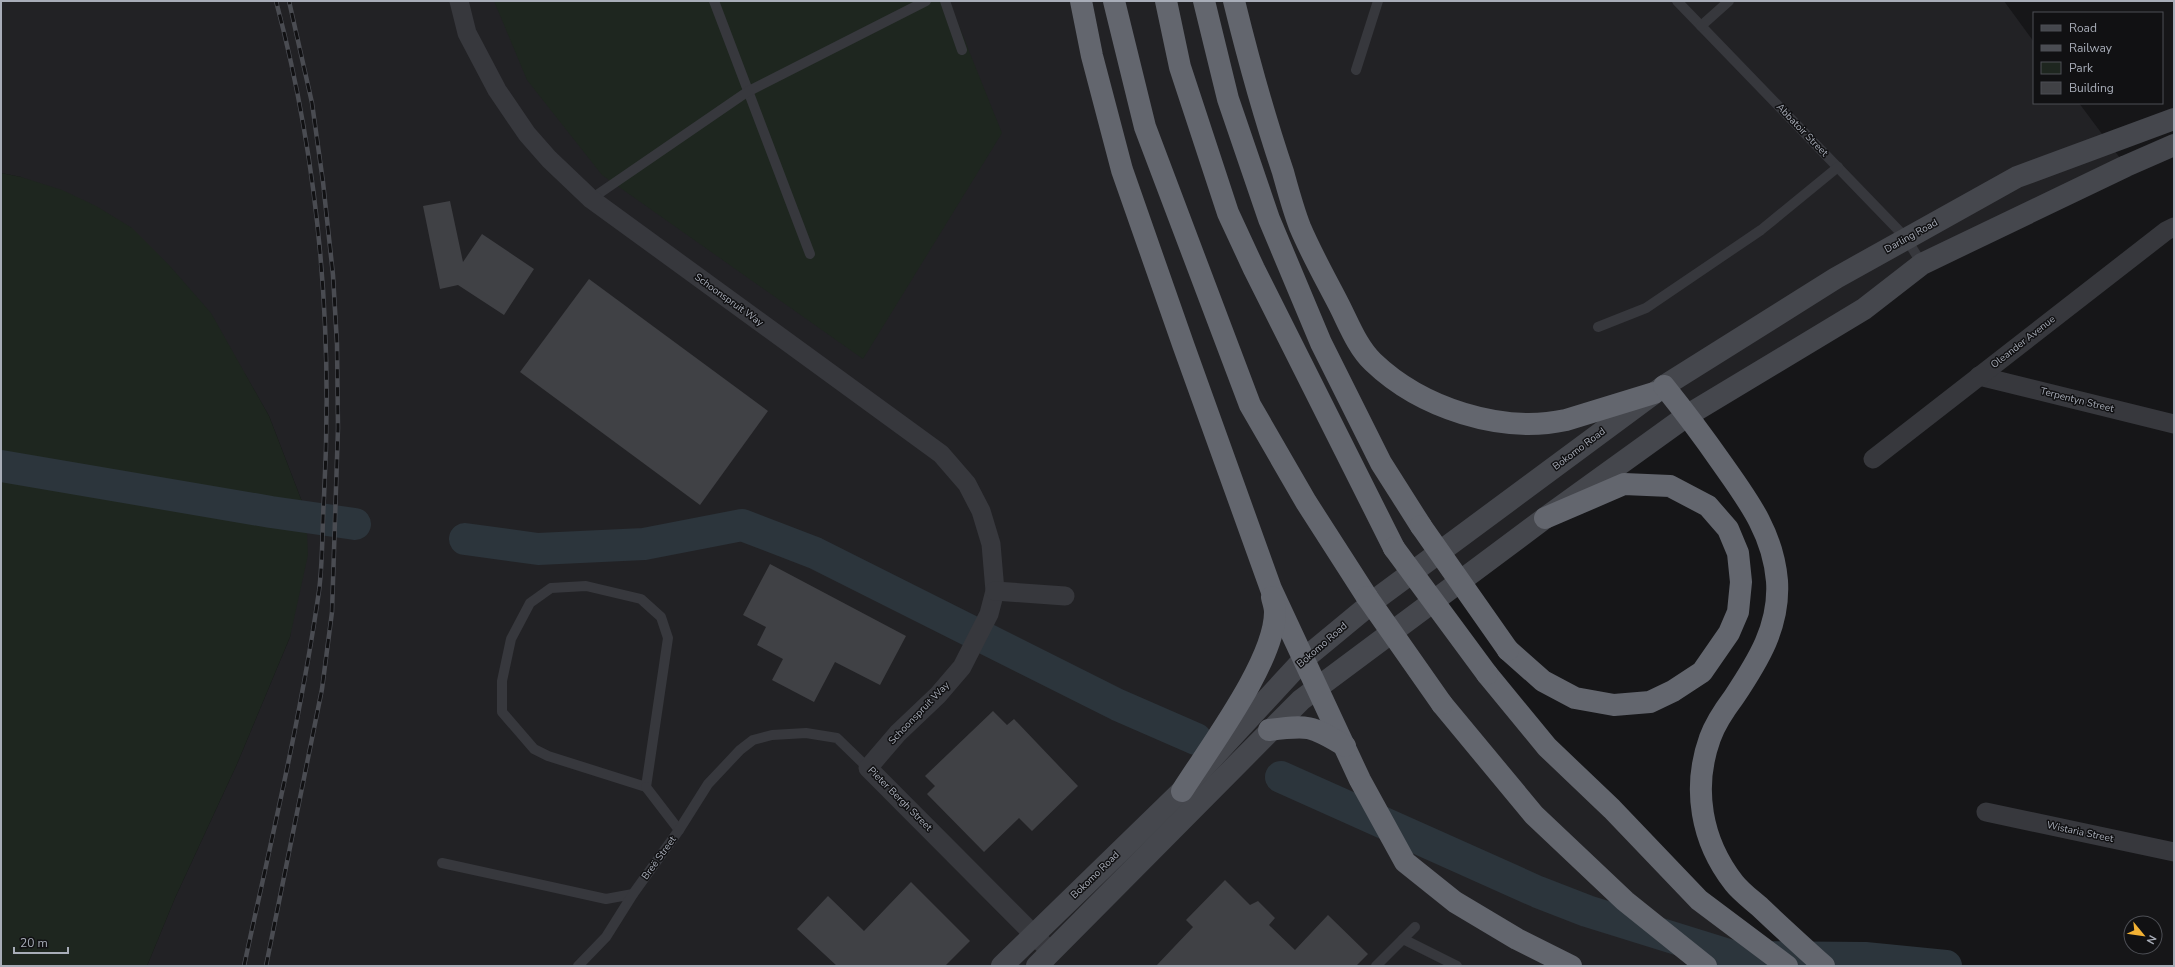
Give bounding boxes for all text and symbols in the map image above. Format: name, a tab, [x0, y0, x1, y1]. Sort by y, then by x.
legend	[2033, 12, 2163, 104]
text: Road	[2069, 20, 2097, 36]
text: Railway	[2069, 40, 2113, 56]
text: Park	[2069, 60, 2094, 76]
text: Building	[2069, 80, 2114, 96]
street label: Abbatoir Street	[1773, 100, 1831, 160]
street label: Darling Road	[1882, 216, 1940, 256]
street label: Schoonspruit Way	[692, 270, 767, 330]
street label: Oleander Avenue	[1988, 312, 2058, 372]
street label: Terpentyn Street	[2039, 384, 2116, 416]
street label: Bokomo Road	[1550, 424, 1608, 473]
street label: Bokomo Road	[1294, 619, 1350, 671]
street label: Schoonspruit Way	[885, 678, 953, 747]
street label: Pieter Bergh Street	[865, 764, 936, 835]
street label: Wistaria Street	[2045, 818, 2115, 846]
street label: Breë Street	[638, 833, 680, 883]
street label: Bokomo Road	[1068, 848, 1123, 902]
north arrow	[2123, 915, 2163, 955]
scale bar	[14, 929, 68, 955]
text: N	[2143, 932, 2160, 947]
text: 20 m	[20, 935, 48, 951]

